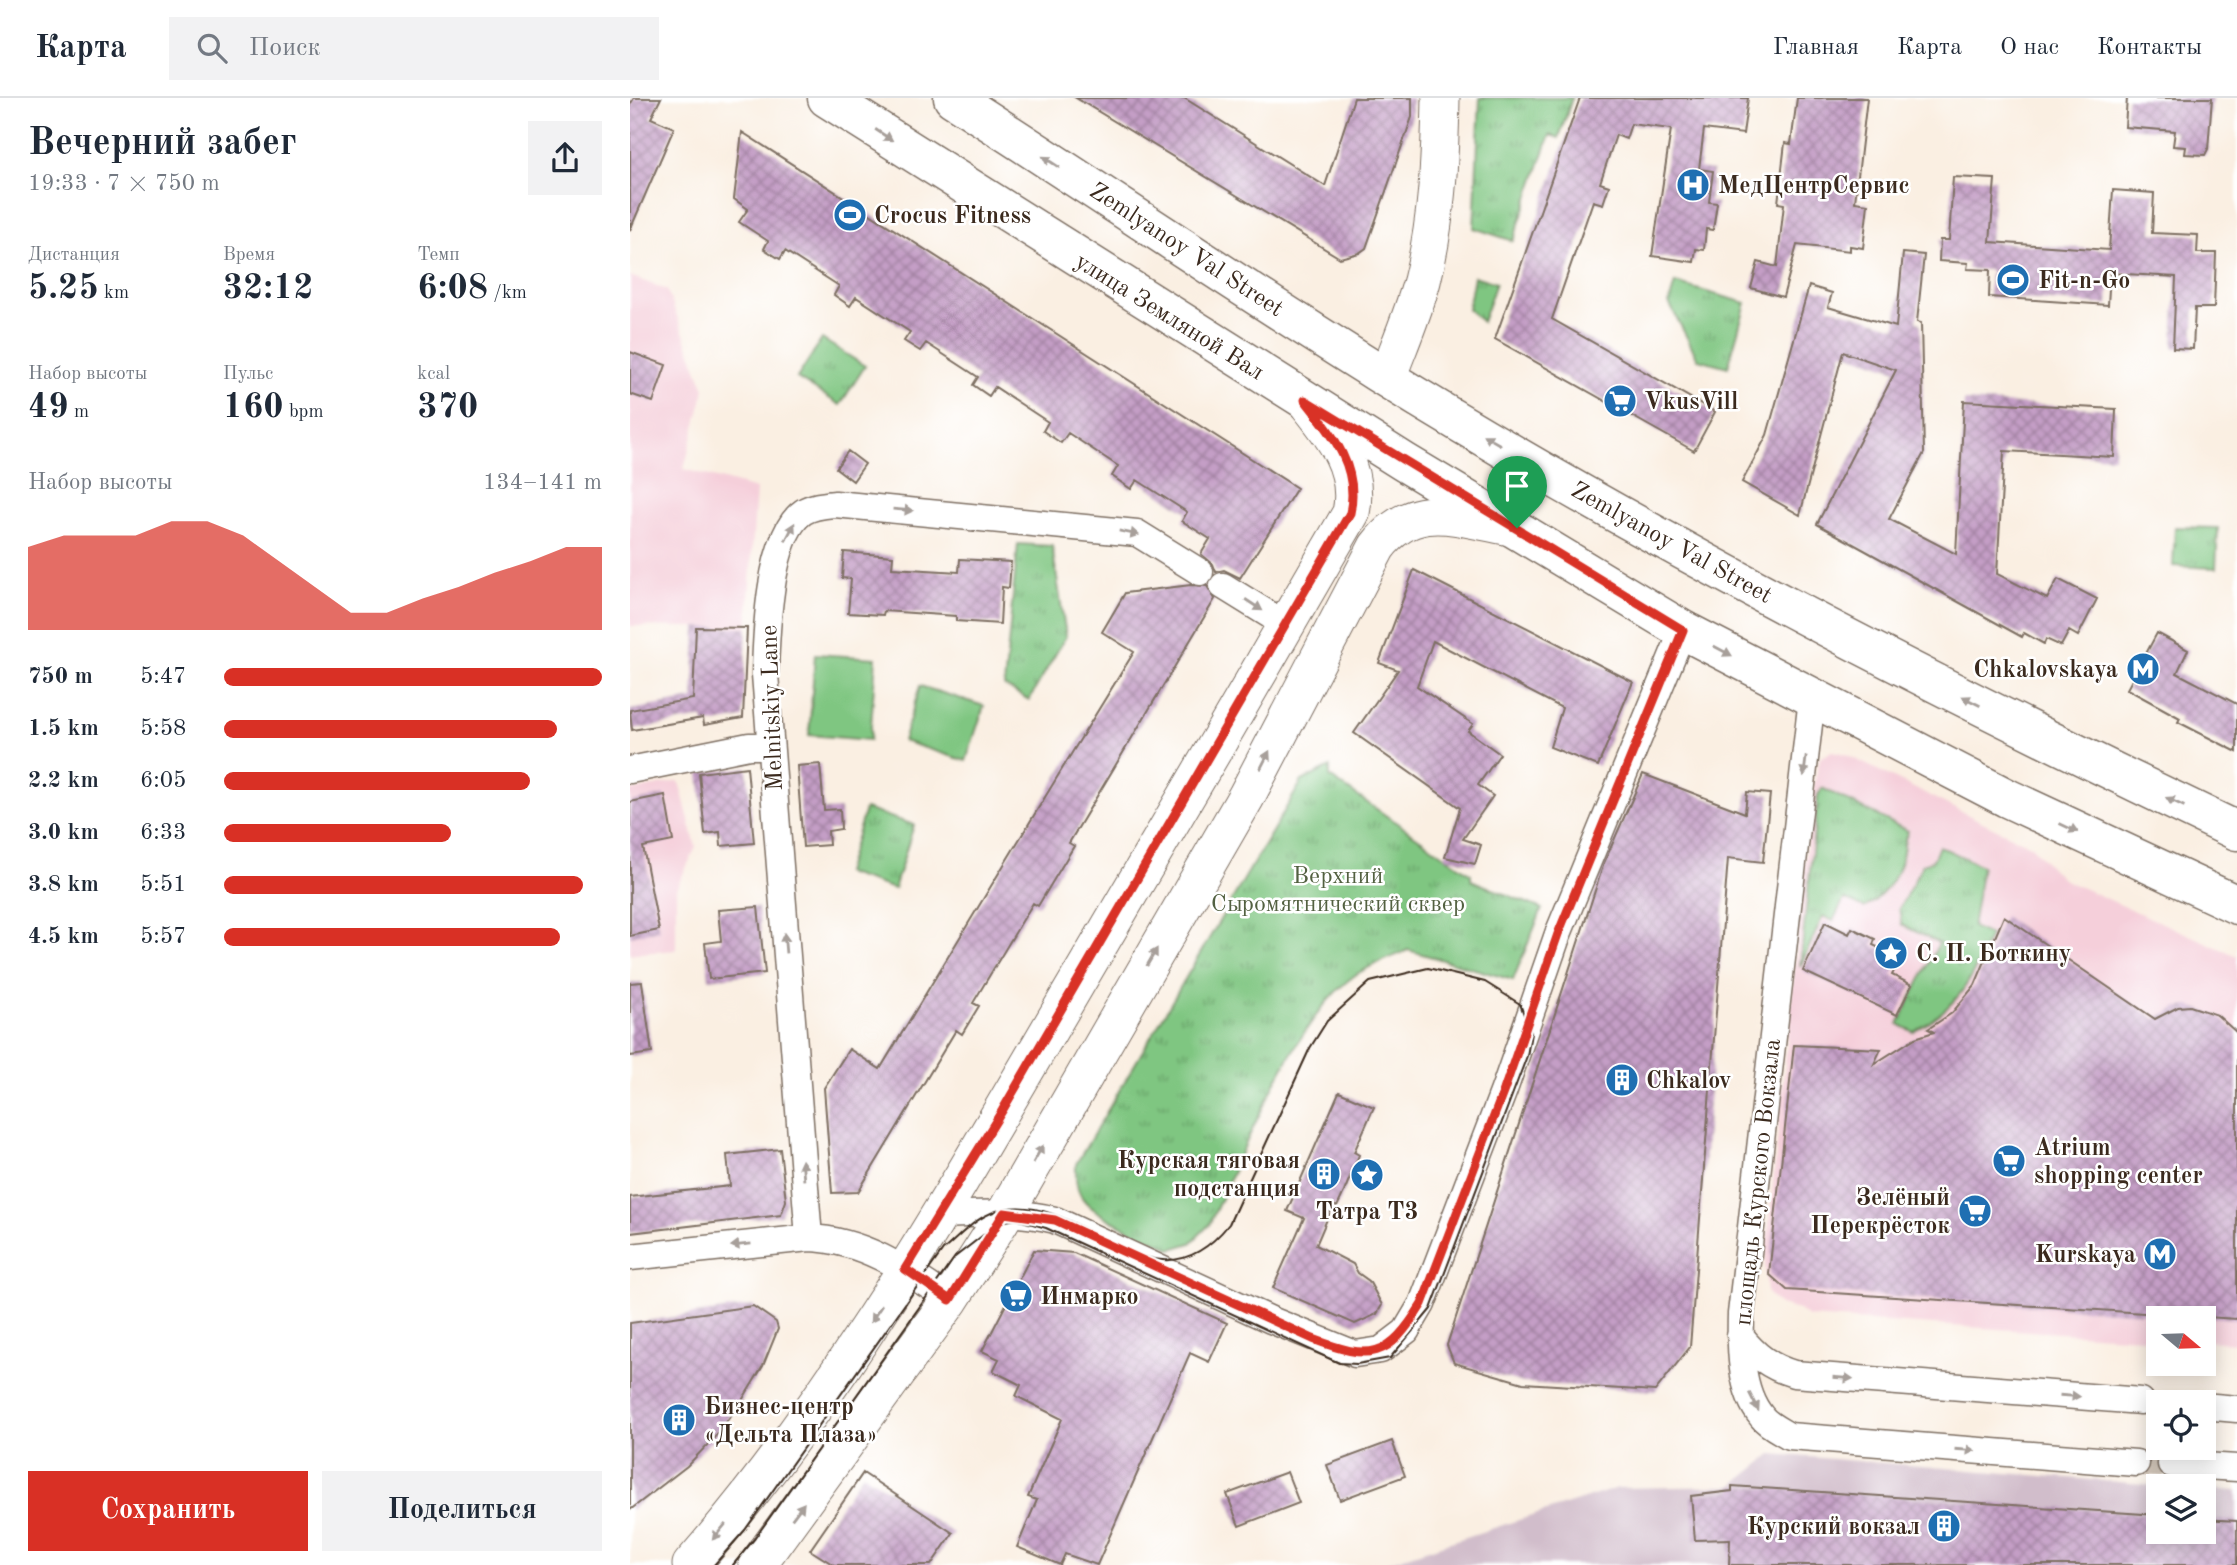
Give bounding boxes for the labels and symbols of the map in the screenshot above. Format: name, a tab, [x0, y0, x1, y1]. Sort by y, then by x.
one-way arrow	[874, 129, 894, 142]
one-way arrow	[1042, 155, 1061, 168]
hospital icon: МедЦентрСервис	[1674, 166, 1712, 204]
place label: МедЦентрСервис	[1718, 175, 1910, 199]
street label: Zemlyanoy Val Street	[1085, 179, 1287, 322]
sports icon: Crocus Fitness	[831, 196, 869, 234]
place label: Crocus Fitness	[874, 205, 1031, 229]
street label: улица Земляной Вал	[1070, 250, 1268, 386]
sports icon: Fit-n-Go	[1994, 261, 2032, 299]
place label: Fit-n-Go	[2038, 270, 2130, 294]
supermarket icon: VkusVill	[1601, 382, 1639, 420]
place label: VkusVill	[1644, 391, 1738, 415]
one-way arrow	[1483, 434, 1502, 446]
pin	[1487, 456, 1547, 528]
street label: Zemlyanoy Val Street	[1567, 479, 1776, 609]
one-way arrow	[892, 505, 914, 516]
one-way arrow	[784, 522, 795, 542]
one-way arrow	[1118, 528, 1140, 539]
one-way arrow	[1245, 599, 1264, 612]
street label: Melnitskiy Lane	[758, 624, 788, 791]
one-way arrow	[1713, 645, 1733, 657]
metro station icon: Chkalovskaya	[2124, 650, 2162, 688]
place label: Chkalovskaya	[1973, 659, 2118, 683]
one-way arrow	[1961, 696, 1981, 707]
one-way arrow	[1259, 749, 1271, 769]
one-way arrow	[1799, 755, 1810, 777]
one-way arrow	[2165, 796, 2186, 807]
one-way arrow	[2059, 822, 2079, 833]
park label: Верхний Сыромятнический сквер	[1211, 865, 1465, 917]
one-way arrow	[779, 932, 790, 954]
place icon: С. П. Боткину	[1872, 934, 1910, 972]
place label: С. П. Боткину	[1916, 943, 2071, 967]
one-way arrow	[1146, 948, 1159, 967]
street label: площадь Курского Вокзала	[1732, 1037, 1786, 1327]
building icon: Chkalov	[1603, 1061, 1641, 1099]
place label: Chkalov	[1646, 1070, 1732, 1094]
place label: Atrium shopping center	[2034, 1137, 2203, 1189]
supermarket icon: Atrium shopping center	[1990, 1142, 2028, 1180]
one-way arrow	[1032, 1144, 1044, 1163]
place label: Курская тяговая подстанция	[1117, 1150, 1300, 1202]
building icon: Курская тяговая подстанция	[1305, 1155, 1343, 1193]
place icon: Татра T3	[1348, 1156, 1386, 1194]
one-way arrow	[797, 1158, 808, 1180]
place label: Зелёный Перекрёсток	[1810, 1187, 1950, 1239]
supermarket icon: Зелёный Перекрёсток	[1956, 1192, 1994, 1230]
place label: Татра T3	[1316, 1201, 1418, 1225]
metro station icon: Kurskaya	[2141, 1235, 2179, 1273]
one-way arrow	[730, 1240, 752, 1251]
place label: Kurskaya	[2035, 1244, 2136, 1268]
supermarket icon: Инмарко	[997, 1277, 1035, 1315]
place label: Инмарко	[1040, 1286, 1139, 1310]
one-way arrow	[870, 1305, 883, 1324]
north arrow	[2146, 1306, 2216, 1376]
one-way arrow	[1833, 1373, 1855, 1384]
one-way arrow	[2059, 1391, 2081, 1402]
one-way arrow	[1747, 1393, 1759, 1413]
place label: Бизнес-центр «Дельта Плаза»	[704, 1396, 878, 1448]
building icon: Бизнес-центр «Дельта Плаза»	[660, 1401, 698, 1439]
one-way arrow	[1955, 1445, 1977, 1456]
one-way arrow	[791, 1502, 806, 1520]
building icon: Курский вокзал	[1925, 1507, 1963, 1545]
place label: Курский вокзал	[1747, 1516, 1920, 1540]
one-way arrow	[712, 1524, 727, 1541]

